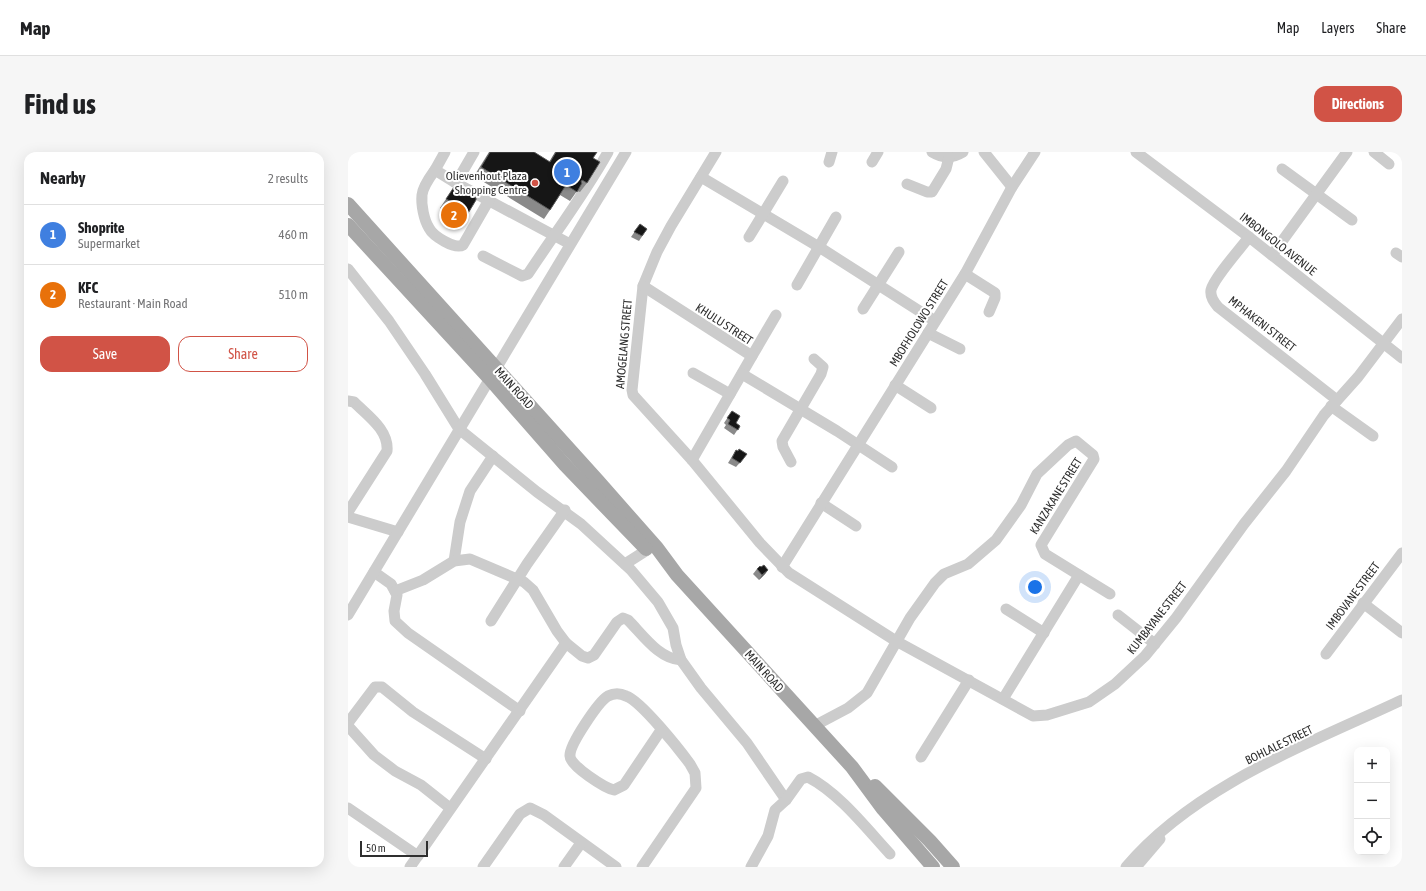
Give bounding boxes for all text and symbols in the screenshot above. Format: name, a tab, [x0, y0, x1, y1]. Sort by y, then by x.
text: Map	[20, 17, 51, 39]
text: Map	[1277, 20, 1299, 36]
text: Layers	[1321, 20, 1354, 36]
text: Share	[1376, 20, 1406, 36]
button: Directions	[1314, 86, 1402, 122]
text: Find us	[24, 88, 96, 120]
pin: 1	[554, 157, 580, 187]
text: Nearby	[40, 168, 86, 188]
place label: Olievenhout Plaza Shopping Centre	[446, 169, 527, 197]
text: 2 results	[268, 171, 308, 186]
marker: Olievenhout Plaza Shopping Centre	[530, 178, 540, 188]
pin: 2	[441, 200, 467, 230]
street label: IMBONGOLO AVENUE	[1237, 210, 1319, 278]
text: Shoprite	[78, 219, 125, 236]
text: 1	[50, 227, 56, 242]
text: 460 m	[279, 227, 308, 242]
text: Supermarket	[78, 236, 140, 251]
street label: MBOFHOLOWO STREET	[887, 276, 952, 369]
text: KFC	[78, 279, 98, 296]
text: 2	[50, 287, 56, 302]
text: 510 m	[279, 287, 308, 302]
street label: MPHAKENI STREET	[1226, 293, 1299, 355]
text: Restaurant · Main Road	[78, 296, 188, 311]
street label: AMOGELANG STREET	[613, 298, 635, 389]
street label: KHULU STREET	[693, 300, 756, 348]
button: Save	[40, 336, 170, 372]
button: Share	[178, 336, 308, 372]
street label: MAIN ROAD	[492, 364, 537, 412]
street label: KANZAKANE STREET	[1027, 455, 1086, 537]
street label: IMBOVANE STREET	[1323, 559, 1383, 632]
your location	[1025, 577, 1045, 597]
street label: KUMBAYANE STREET	[1124, 578, 1190, 657]
street label: MAIN ROAD	[742, 647, 787, 695]
street label: BOHLALE STREET	[1243, 722, 1316, 767]
map controls	[1354, 747, 1390, 855]
button: +	[1354, 747, 1390, 783]
button: −	[1354, 783, 1390, 819]
button: locate	[1354, 819, 1390, 855]
scale bar	[360, 839, 428, 858]
text: 50 m	[366, 842, 386, 854]

